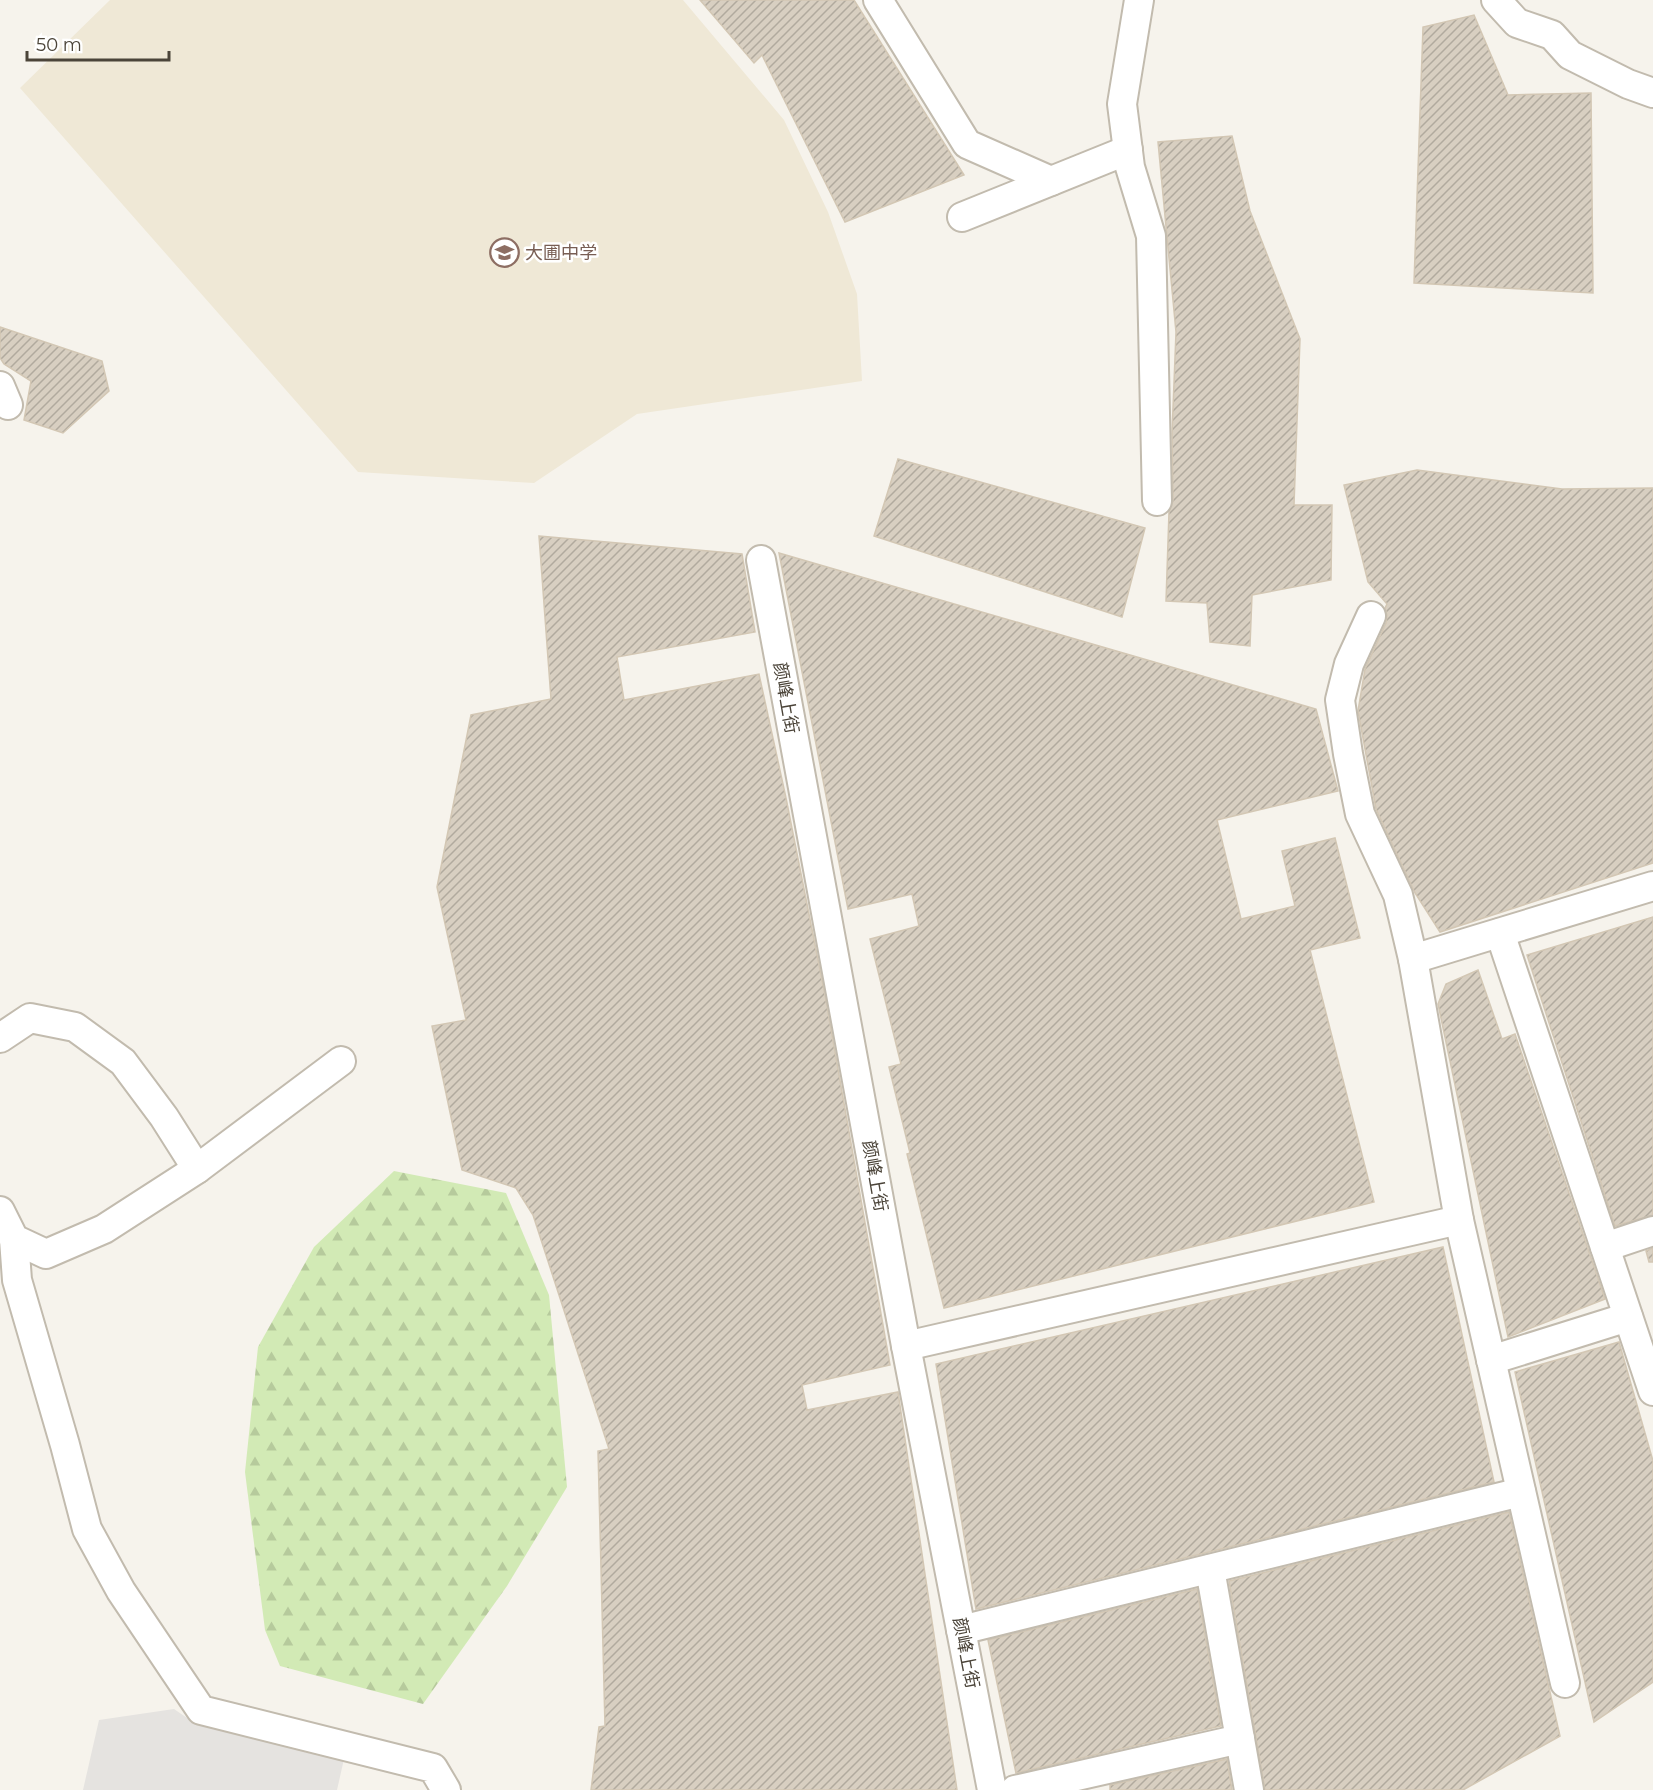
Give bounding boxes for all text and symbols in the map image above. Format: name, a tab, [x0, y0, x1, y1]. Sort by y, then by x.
scale bar	[27, 24, 170, 62]
text: 50 m	[36, 34, 82, 56]
school or university icon: 大圃中学	[488, 237, 520, 269]
place label: 大圃中学	[525, 242, 597, 264]
street label: 颜峰上街	[769, 661, 803, 735]
street label: 颜峰上街	[858, 1139, 892, 1213]
street label: 颜峰上街	[948, 1616, 984, 1690]

